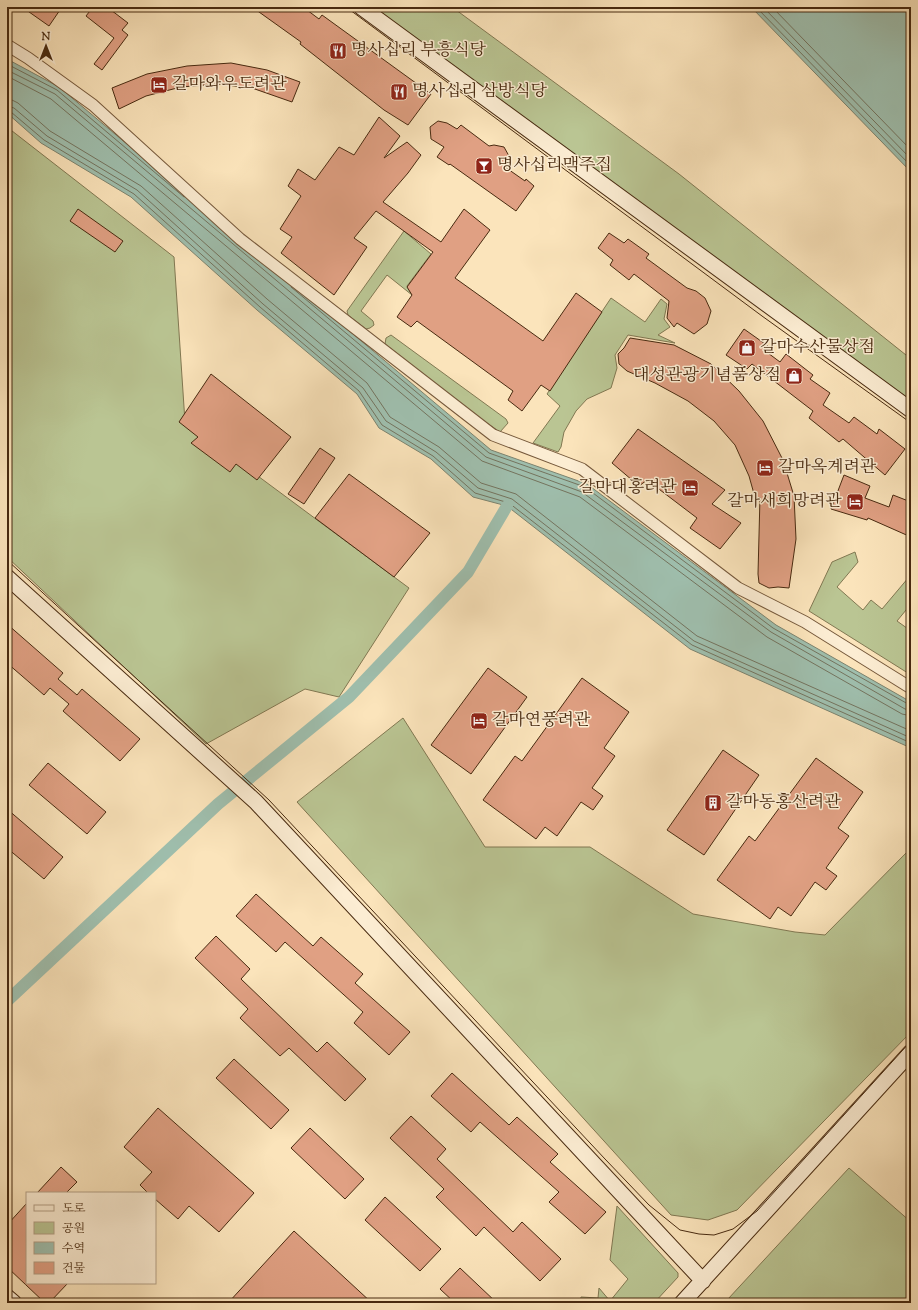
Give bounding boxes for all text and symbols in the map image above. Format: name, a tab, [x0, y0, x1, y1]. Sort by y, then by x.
north arrow	[26, 26, 66, 66]
text: N	[41, 29, 51, 45]
place label: 명사십리 부흥식당	[351, 39, 487, 63]
restaurant icon: 명사십리 부흥식당	[328, 41, 348, 61]
place label: 갈마와우도려관	[172, 73, 288, 97]
hotel icon: 갈마와우도려관	[149, 75, 169, 95]
place label: 명사십리 삼방식당	[412, 80, 548, 104]
restaurant icon: 명사십리 삼방식당	[389, 82, 409, 102]
place label: 명사십리맥주집	[497, 154, 612, 178]
bar icon: 명사십리맥주집	[474, 156, 494, 176]
place label: 갈마수산물상점	[760, 336, 875, 360]
shop icon: 갈마수산물상점	[737, 338, 757, 358]
place label: 대성관광기념품상점	[633, 364, 781, 388]
shop icon: 대성관광기념품상점	[784, 366, 804, 386]
place label: 갈마옥계려관	[778, 456, 877, 480]
hotel icon: 갈마옥계려관	[755, 458, 775, 478]
place label: 갈마대홍려관	[578, 476, 678, 500]
hotel icon: 갈마대홍려관	[680, 478, 700, 498]
place label: 갈마새희망려관	[727, 490, 843, 514]
hotel icon: 갈마새희망려관	[845, 492, 865, 512]
place label: 갈마연풍려관	[492, 709, 591, 733]
hotel icon: 갈마연풍려관	[469, 711, 489, 731]
place label: 갈마동홍산려관	[726, 791, 842, 815]
building icon: 갈마동홍산려관	[703, 793, 723, 813]
legend	[26, 1192, 156, 1284]
text: 도로	[62, 1200, 86, 1218]
text: 공원	[62, 1220, 85, 1238]
text: 수역	[62, 1240, 85, 1258]
text: 건물	[62, 1260, 86, 1278]

